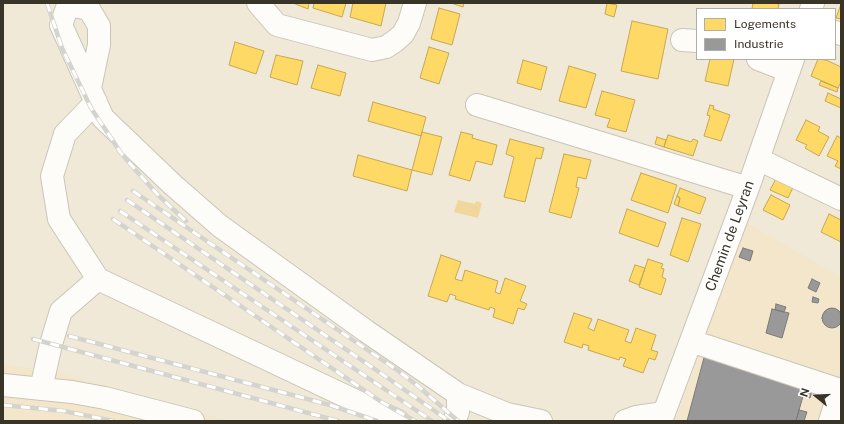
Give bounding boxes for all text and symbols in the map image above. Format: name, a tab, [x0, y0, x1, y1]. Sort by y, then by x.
legend	[696, 8, 836, 60]
text: Logements	[734, 17, 796, 31]
text: Industrie	[734, 37, 784, 51]
street label: Chemin de Leyran	[702, 178, 758, 294]
north arrow	[796, 376, 836, 416]
text: N	[798, 386, 812, 398]

